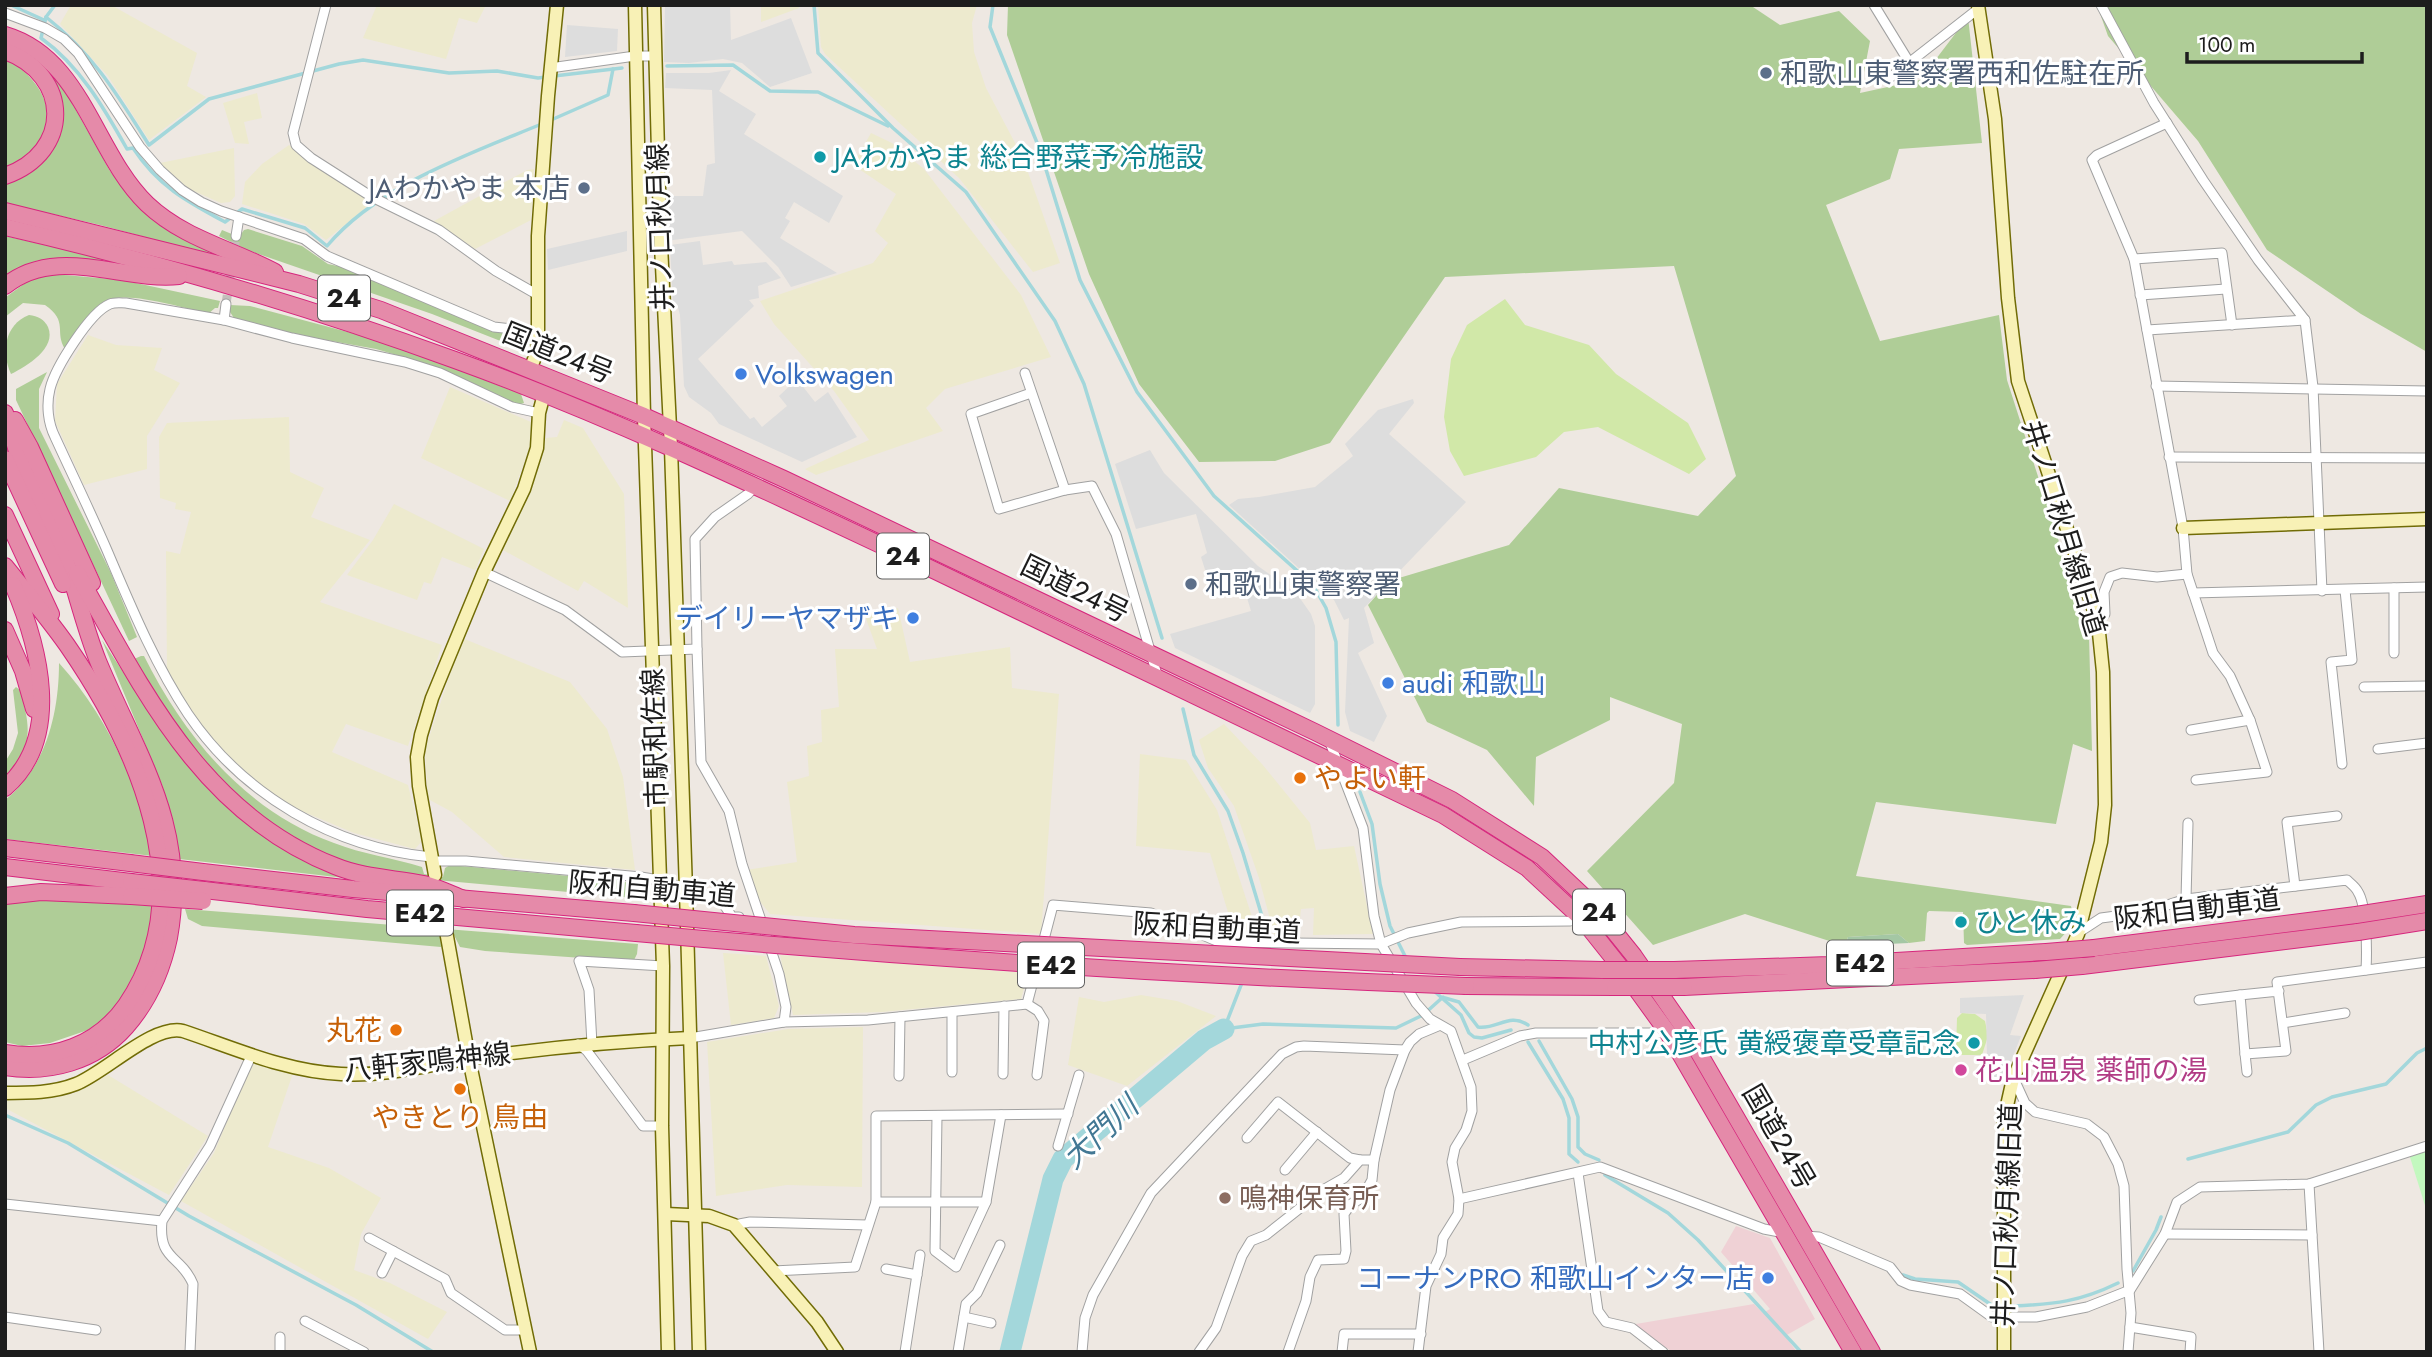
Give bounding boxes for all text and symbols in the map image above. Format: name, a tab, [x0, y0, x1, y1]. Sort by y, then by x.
scale bar	[2187, 21, 2362, 65]
text: 100 m	[2198, 30, 2255, 60]
place label: 和歌山東警察署西和佐駐在所	[1780, 53, 2144, 94]
marker: 和歌山東警察署西和佐駐在所	[1758, 65, 1774, 81]
place label: JAわかやま 総合野菜予冷施設	[830, 137, 1204, 178]
street label: 井ノ口秋月線	[637, 142, 683, 312]
marker: JAわかやま 総合野菜予冷施設	[812, 149, 828, 165]
place label: JAわかやま 本店	[364, 168, 570, 209]
marker: JAわかやま 本店	[576, 180, 592, 196]
road number: 24	[318, 276, 370, 320]
street label: 国道24号	[496, 312, 620, 394]
place label: Volkswagen	[755, 354, 894, 395]
marker: Volkswagen	[733, 366, 749, 382]
street label: 井ノ口秋月線旧道	[2012, 415, 2116, 641]
road number: 24	[877, 534, 929, 578]
street label: 国道24号	[1014, 545, 1136, 633]
place label: 和歌山東警察署	[1205, 564, 1401, 605]
marker: 和歌山東警察署	[1183, 576, 1199, 592]
place label: デイリーヤマザキ	[675, 598, 899, 639]
marker: デイリーヤマザキ	[905, 610, 921, 626]
place label: audi 和歌山	[1402, 663, 1546, 704]
street label: 市駅和佐線	[632, 667, 678, 809]
marker: audi 和歌山	[1380, 675, 1396, 691]
place label: やよい軒	[1314, 758, 1426, 799]
marker: やよい軒	[1292, 770, 1308, 786]
street label: 阪和自動車道	[567, 861, 737, 917]
street label: 阪和自動車道	[2111, 878, 2283, 940]
road number: E42	[387, 890, 453, 936]
road number: 24	[1573, 890, 1625, 934]
place label: ひと休み	[1975, 902, 2086, 943]
street label: 阪和自動車道	[1132, 903, 1302, 953]
marker: ひと休み	[1953, 914, 1969, 930]
road number: E42	[1827, 940, 1893, 986]
road number: E42	[1018, 942, 1084, 988]
place label: 丸花	[326, 1010, 382, 1051]
marker: 丸花	[388, 1022, 404, 1038]
place label: 中村公彦氏 黄綬褒章受章記念	[1588, 1023, 1960, 1064]
street label: 八軒家鳴神線	[341, 1033, 513, 1091]
marker: 中村公彦氏 黄綬褒章受章記念	[1966, 1035, 1982, 1051]
place label: 花山温泉 薬師の湯	[1975, 1050, 2207, 1091]
marker: 花山温泉 薬師の湯	[1953, 1062, 1969, 1078]
street label: 国道24号	[1732, 1076, 1826, 1198]
marker: やきとり 鳥由	[452, 1081, 468, 1097]
water label: 大門川	[1052, 1084, 1150, 1178]
place label: やきとり 鳥由	[372, 1097, 548, 1138]
street label: 井ノ口秋月線旧道	[1983, 1102, 2031, 1328]
place label: 鳴神保育所	[1239, 1178, 1379, 1219]
marker: 鳴神保育所	[1217, 1190, 1233, 1206]
place label: コーナンPRO 和歌山インター店	[1356, 1258, 1754, 1299]
marker: コーナンPRO 和歌山インター店	[1760, 1270, 1776, 1286]

